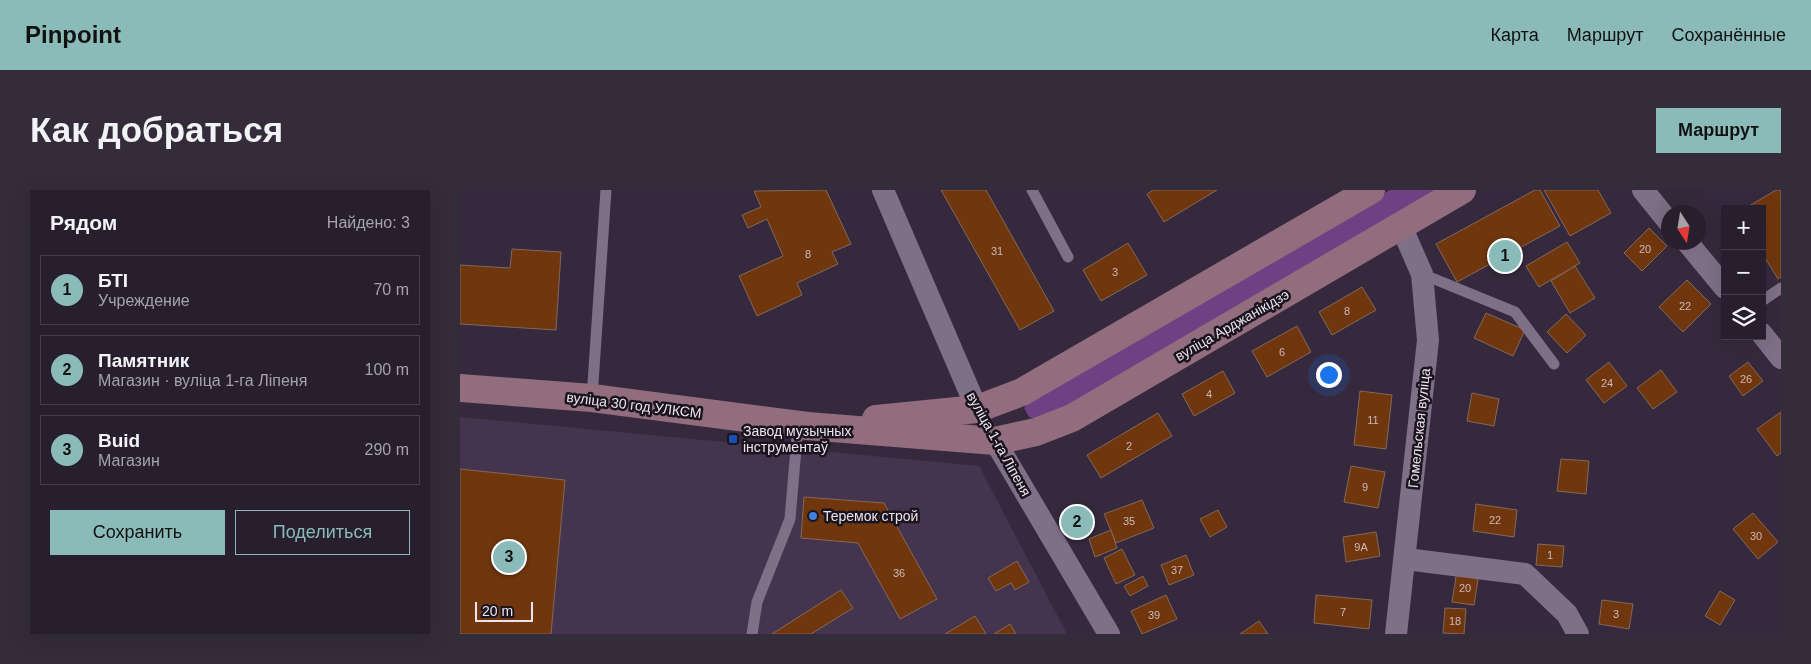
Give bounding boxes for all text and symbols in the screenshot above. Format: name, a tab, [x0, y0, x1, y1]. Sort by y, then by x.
text: Pinpoint	[25, 21, 121, 48]
text: Карта	[1491, 25, 1539, 45]
text: Маршрут	[1567, 25, 1643, 45]
text: Сохранённые	[1671, 25, 1786, 45]
button: Маршрут	[1656, 108, 1781, 153]
text: Как добраться	[30, 110, 283, 149]
north arrow	[1661, 205, 1706, 250]
map controls	[1721, 205, 1766, 340]
button: +	[1721, 205, 1766, 250]
text: Рядом	[50, 211, 117, 234]
text: Найдено: 3	[327, 214, 410, 231]
pin: 1	[1489, 237, 1521, 275]
house number: 20	[1639, 243, 1651, 255]
house number: 31	[991, 245, 1003, 257]
house number: 8	[805, 248, 811, 260]
button: −	[1721, 250, 1766, 295]
house number: 3	[1112, 266, 1118, 278]
text: БТІ	[98, 270, 128, 291]
text: 1	[63, 281, 71, 298]
text: 70 m	[373, 281, 409, 298]
street label: вуліца Арджанікідзэ	[1172, 286, 1292, 364]
text: Учреждение	[98, 292, 190, 309]
button: layers	[1721, 295, 1766, 340]
house number: 22	[1679, 300, 1691, 312]
house number: 8	[1344, 305, 1350, 317]
house number: 6	[1279, 346, 1285, 358]
text: Памятник	[98, 350, 189, 371]
text: 2	[63, 361, 71, 378]
text: 100 m	[365, 361, 409, 378]
your location	[1316, 362, 1342, 388]
street label: Гомельская вуліца	[1405, 367, 1433, 489]
text: Магазин · вуліца 1-га Ліпеня	[98, 372, 307, 389]
house number: 26	[1740, 373, 1752, 385]
house number: 24	[1601, 377, 1613, 389]
house number: 4	[1206, 388, 1212, 400]
street label: вуліца 30 год УЛКСМ	[566, 389, 702, 421]
street label: вуліца 1-га Ліпеня	[964, 389, 1034, 499]
house number: 11	[1367, 414, 1379, 426]
place label: Завод музычных інструментаў	[743, 423, 851, 455]
text: Buid	[98, 430, 140, 451]
marker: Завод музычных інструментаў	[727, 433, 739, 445]
house number: 2	[1126, 440, 1132, 452]
text: 3	[63, 441, 71, 458]
text: 290 m	[365, 441, 409, 458]
text: Магазин	[98, 452, 160, 469]
house number: 9	[1362, 481, 1368, 493]
pin: 2	[1061, 503, 1093, 541]
place label: Теремок строй	[823, 508, 918, 524]
button: Сохранить	[50, 510, 225, 555]
button: Поделиться	[235, 510, 410, 555]
marker: Теремок строй	[807, 510, 819, 522]
house number: 22	[1489, 514, 1501, 526]
house number: 35	[1123, 515, 1135, 527]
house number: 30	[1750, 530, 1762, 542]
pin: 3	[493, 538, 525, 576]
house number: 9А	[1354, 541, 1368, 553]
house number: 1	[1547, 549, 1553, 561]
house number: 37	[1171, 564, 1183, 576]
house number: 36	[893, 567, 905, 579]
house number: 20	[1459, 582, 1471, 594]
scale bar	[475, 599, 532, 622]
text: 20 m	[482, 603, 513, 619]
house number: 7	[1340, 606, 1346, 618]
house number: 3	[1613, 608, 1619, 620]
house number: 39	[1148, 609, 1160, 621]
house number: 18	[1449, 615, 1461, 627]

